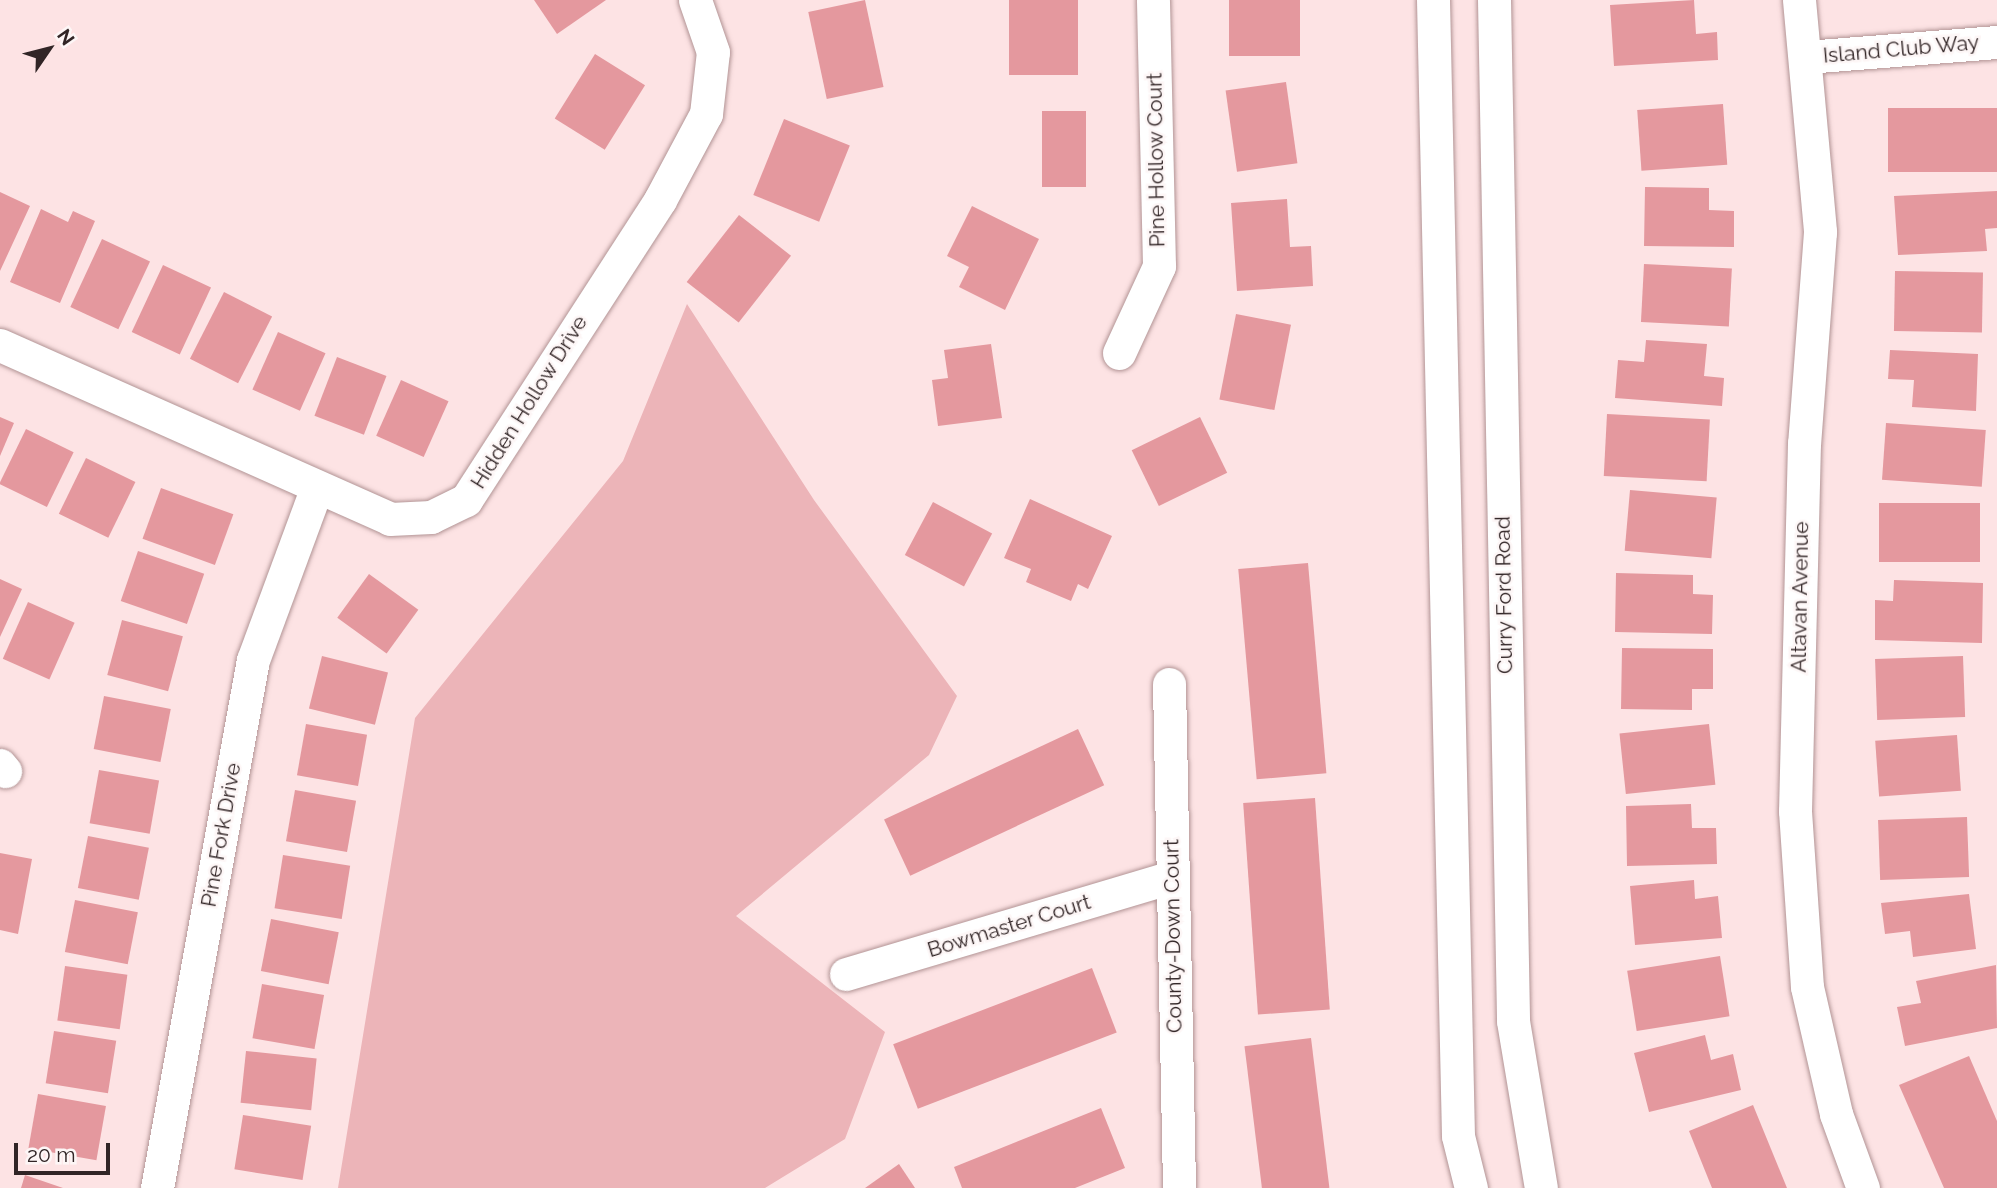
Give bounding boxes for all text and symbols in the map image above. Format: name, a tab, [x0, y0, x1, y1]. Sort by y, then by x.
north arrow	[14, 14, 84, 84]
text: N	[53, 25, 79, 49]
street label: Island Club Way	[1822, 30, 1980, 68]
street label: Pine Hollow Court	[1142, 72, 1170, 248]
street label: Hidden Hollow Drive	[465, 311, 593, 493]
street label: Curry Ford Road	[1490, 516, 1518, 674]
street label: Altavan Avenue	[1786, 521, 1814, 673]
street label: Pine Fork Drive	[196, 761, 246, 909]
street label: County-Down Court	[1159, 839, 1187, 1033]
street label: Bowmaster Court	[924, 889, 1094, 963]
scale bar	[18, 1128, 114, 1172]
text: 20 m	[27, 1142, 75, 1167]

